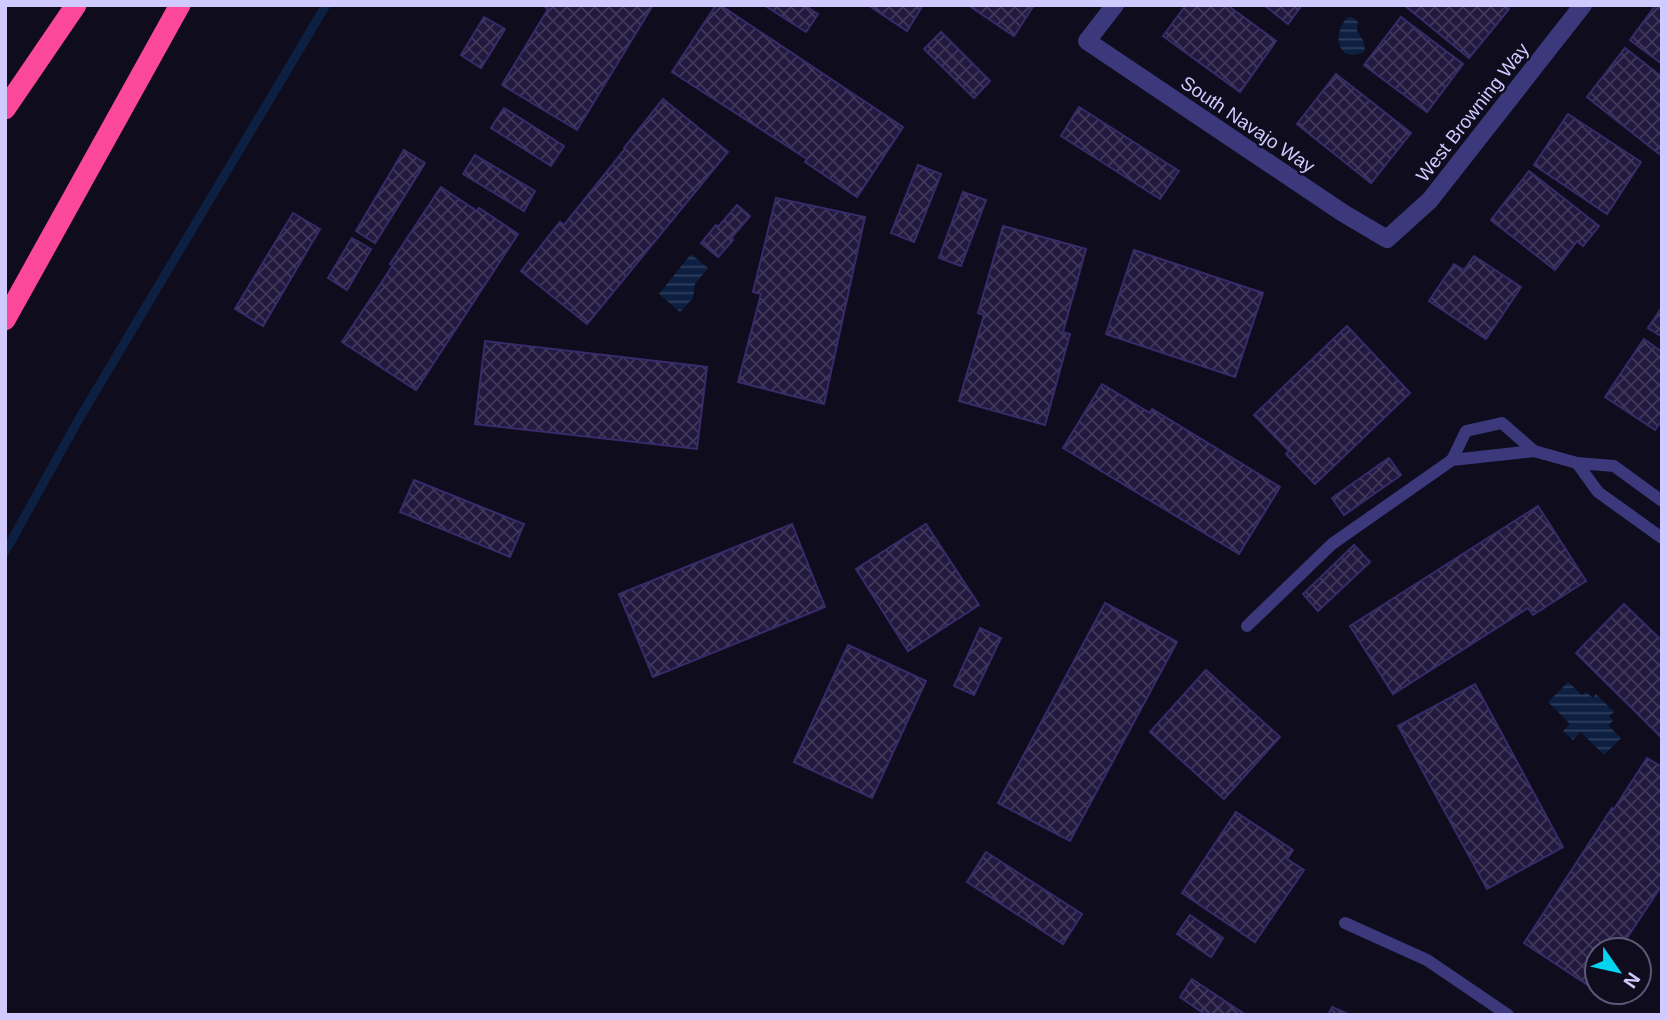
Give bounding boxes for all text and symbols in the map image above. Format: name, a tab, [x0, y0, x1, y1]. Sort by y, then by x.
street label: West Browning Way	[1412, 38, 1533, 186]
street label: South Navajo Way	[1177, 72, 1319, 177]
north arrow	[1583, 936, 1653, 1006]
text: N	[1619, 969, 1644, 992]

